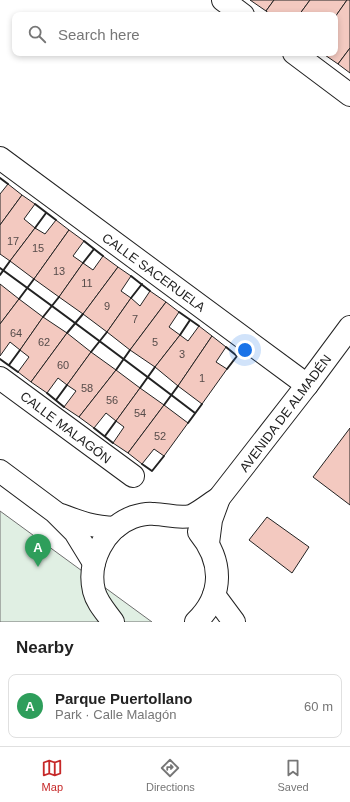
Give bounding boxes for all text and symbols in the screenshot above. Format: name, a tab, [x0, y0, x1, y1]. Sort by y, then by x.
search box	[12, 12, 338, 56]
icon: search	[26, 23, 48, 45]
text: Search here	[58, 26, 140, 43]
street label: CALLE SACERUELA	[99, 230, 208, 315]
house number: 17	[7, 235, 19, 247]
house number: 15	[32, 242, 44, 254]
house number: 13	[53, 265, 65, 277]
house number: 11	[81, 277, 93, 289]
house number: 9	[104, 300, 110, 312]
house number: 7	[132, 313, 138, 325]
house number: 64	[10, 327, 22, 339]
house number: 62	[38, 336, 50, 348]
house number: 5	[152, 336, 158, 348]
your location	[235, 340, 255, 360]
house number: 3	[179, 348, 185, 360]
street label: AVENIDA DE ALMADÉN	[236, 352, 334, 475]
house number: 60	[57, 359, 69, 371]
house number: 1	[199, 372, 205, 384]
house number: 58	[81, 382, 93, 394]
street label: CALLE MALAGÓN	[17, 388, 114, 466]
house number: 56	[106, 394, 118, 406]
house number: 54	[134, 407, 146, 419]
house number: 52	[154, 430, 166, 442]
pin: A	[25, 534, 51, 567]
text: Nearby	[16, 638, 74, 657]
text: Parque Puertollano	[55, 690, 193, 707]
text: A	[25, 699, 35, 714]
text: 60 m	[304, 699, 333, 714]
text: Park · Calle Malagón	[55, 707, 176, 722]
tab: Map	[41, 757, 63, 793]
tab: Directions	[146, 757, 195, 793]
tab: Saved	[277, 757, 309, 793]

